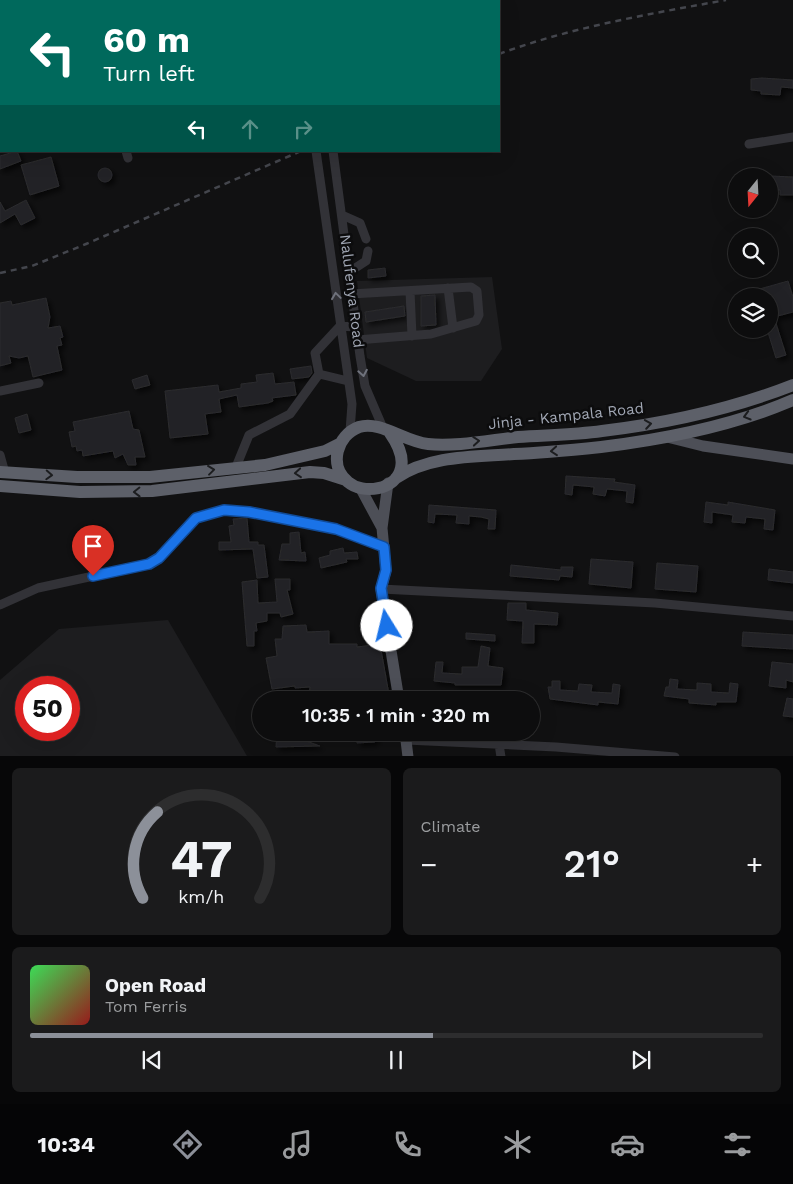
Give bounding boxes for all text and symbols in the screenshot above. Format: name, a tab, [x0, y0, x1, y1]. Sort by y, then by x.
text: 60 m	[103, 19, 190, 61]
icon: left	[20, 20, 85, 85]
text: Turn left	[103, 61, 195, 86]
icon: left	[183, 115, 211, 143]
icon: ahead	[236, 115, 264, 143]
icon: right	[289, 115, 317, 143]
north arrow	[728, 168, 778, 218]
map controls	[728, 168, 778, 338]
button: search	[728, 228, 778, 278]
street label: Nalufenya Road	[336, 233, 368, 349]
button: layers	[728, 288, 778, 338]
one-way arrow	[331, 291, 342, 299]
one-way arrow	[358, 369, 368, 377]
street label: Jinja - Kampala Road	[487, 399, 645, 433]
one-way arrow	[744, 411, 752, 421]
one-way arrow	[644, 419, 652, 430]
one-way arrow	[473, 436, 481, 447]
one-way arrow	[549, 445, 557, 456]
one-way arrow	[207, 465, 215, 476]
one-way arrow	[294, 467, 302, 478]
one-way arrow	[45, 470, 53, 481]
one-way arrow	[133, 486, 141, 497]
pin	[72, 525, 114, 576]
icon: arrive	[79, 532, 107, 560]
position arrow	[360, 599, 412, 651]
speed limit sign: 50	[15, 676, 80, 741]
text: 10:35 · 1 min · 320 m	[302, 704, 490, 727]
text: Climate	[421, 817, 481, 836]
text: 47	[170, 829, 233, 890]
text: 21°	[563, 842, 620, 886]
text: −	[421, 848, 437, 881]
text: +	[746, 848, 763, 881]
text: km/h	[178, 886, 224, 907]
text: Open Road	[105, 974, 206, 997]
text: Tom Ferris	[105, 997, 187, 1016]
icon: previous	[138, 1046, 166, 1074]
icon: pause	[382, 1046, 410, 1074]
icon: next	[627, 1046, 655, 1074]
icon: directions	[170, 1127, 205, 1162]
icon: music	[280, 1127, 315, 1162]
icon: phone	[390, 1127, 425, 1162]
icon: climate	[500, 1127, 535, 1162]
icon: car	[610, 1127, 645, 1162]
icon: filters	[720, 1127, 755, 1162]
text: 10:34	[38, 1132, 95, 1157]

